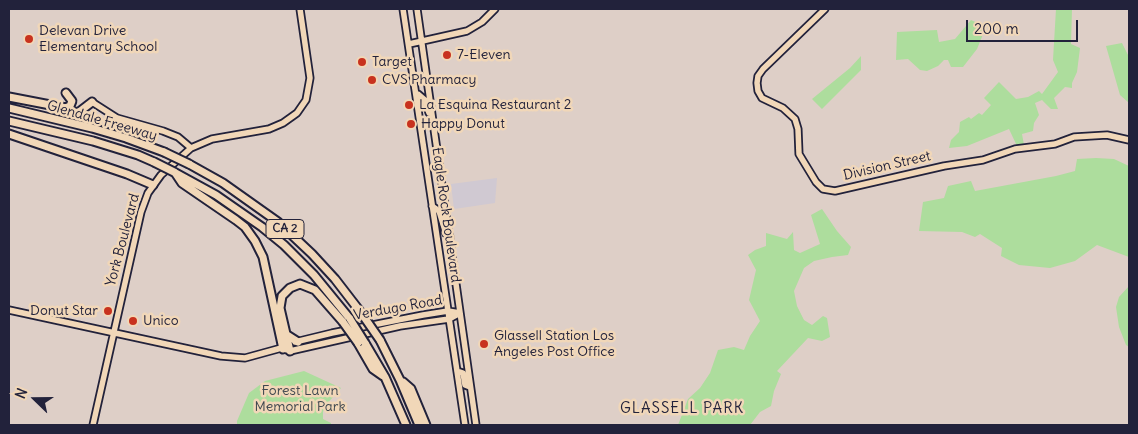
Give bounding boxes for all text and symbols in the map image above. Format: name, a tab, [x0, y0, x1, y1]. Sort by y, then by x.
scale bar	[968, 10, 1080, 42]
text: 200 m	[974, 19, 1019, 38]
place label: Delevan Drive Elementary School	[39, 23, 157, 56]
marker: Delevan Drive Elementary School	[23, 33, 35, 45]
place label: 7-Eleven	[457, 47, 511, 63]
marker: 7-Eleven	[441, 49, 453, 61]
place label: Target	[372, 54, 412, 70]
marker: Target	[356, 56, 368, 68]
place label: CVS Pharmacy	[382, 72, 477, 88]
marker: CVS Pharmacy	[366, 74, 378, 86]
street label: Glendale Freeway	[45, 97, 159, 145]
place label: La Esquina Restaurant 2	[419, 97, 572, 113]
marker: La Esquina Restaurant 2	[403, 99, 415, 111]
place label: Happy Donut	[421, 116, 505, 132]
marker: Happy Donut	[405, 118, 417, 130]
street label: Eagle Rock Boulevard	[428, 146, 464, 284]
street label: Division Street	[842, 148, 932, 184]
street label: York Boulevard	[103, 192, 143, 288]
road number: CA 2	[266, 220, 304, 238]
street label: Verdugo Road	[352, 292, 444, 324]
place label: Donut Star	[30, 303, 98, 319]
marker: Donut Star	[102, 305, 114, 317]
place label: Unico	[143, 313, 179, 329]
marker: Unico	[127, 315, 139, 327]
place label: Glassell Station Los Angeles Post Office	[494, 328, 615, 361]
marker: Glassell Station Los Angeles Post Office	[478, 338, 490, 350]
north arrow	[10, 374, 60, 424]
park label: Forest Lawn Memorial Park	[254, 383, 346, 416]
text: N	[11, 386, 31, 401]
district label: GLASSELL PARK	[618, 400, 746, 418]

